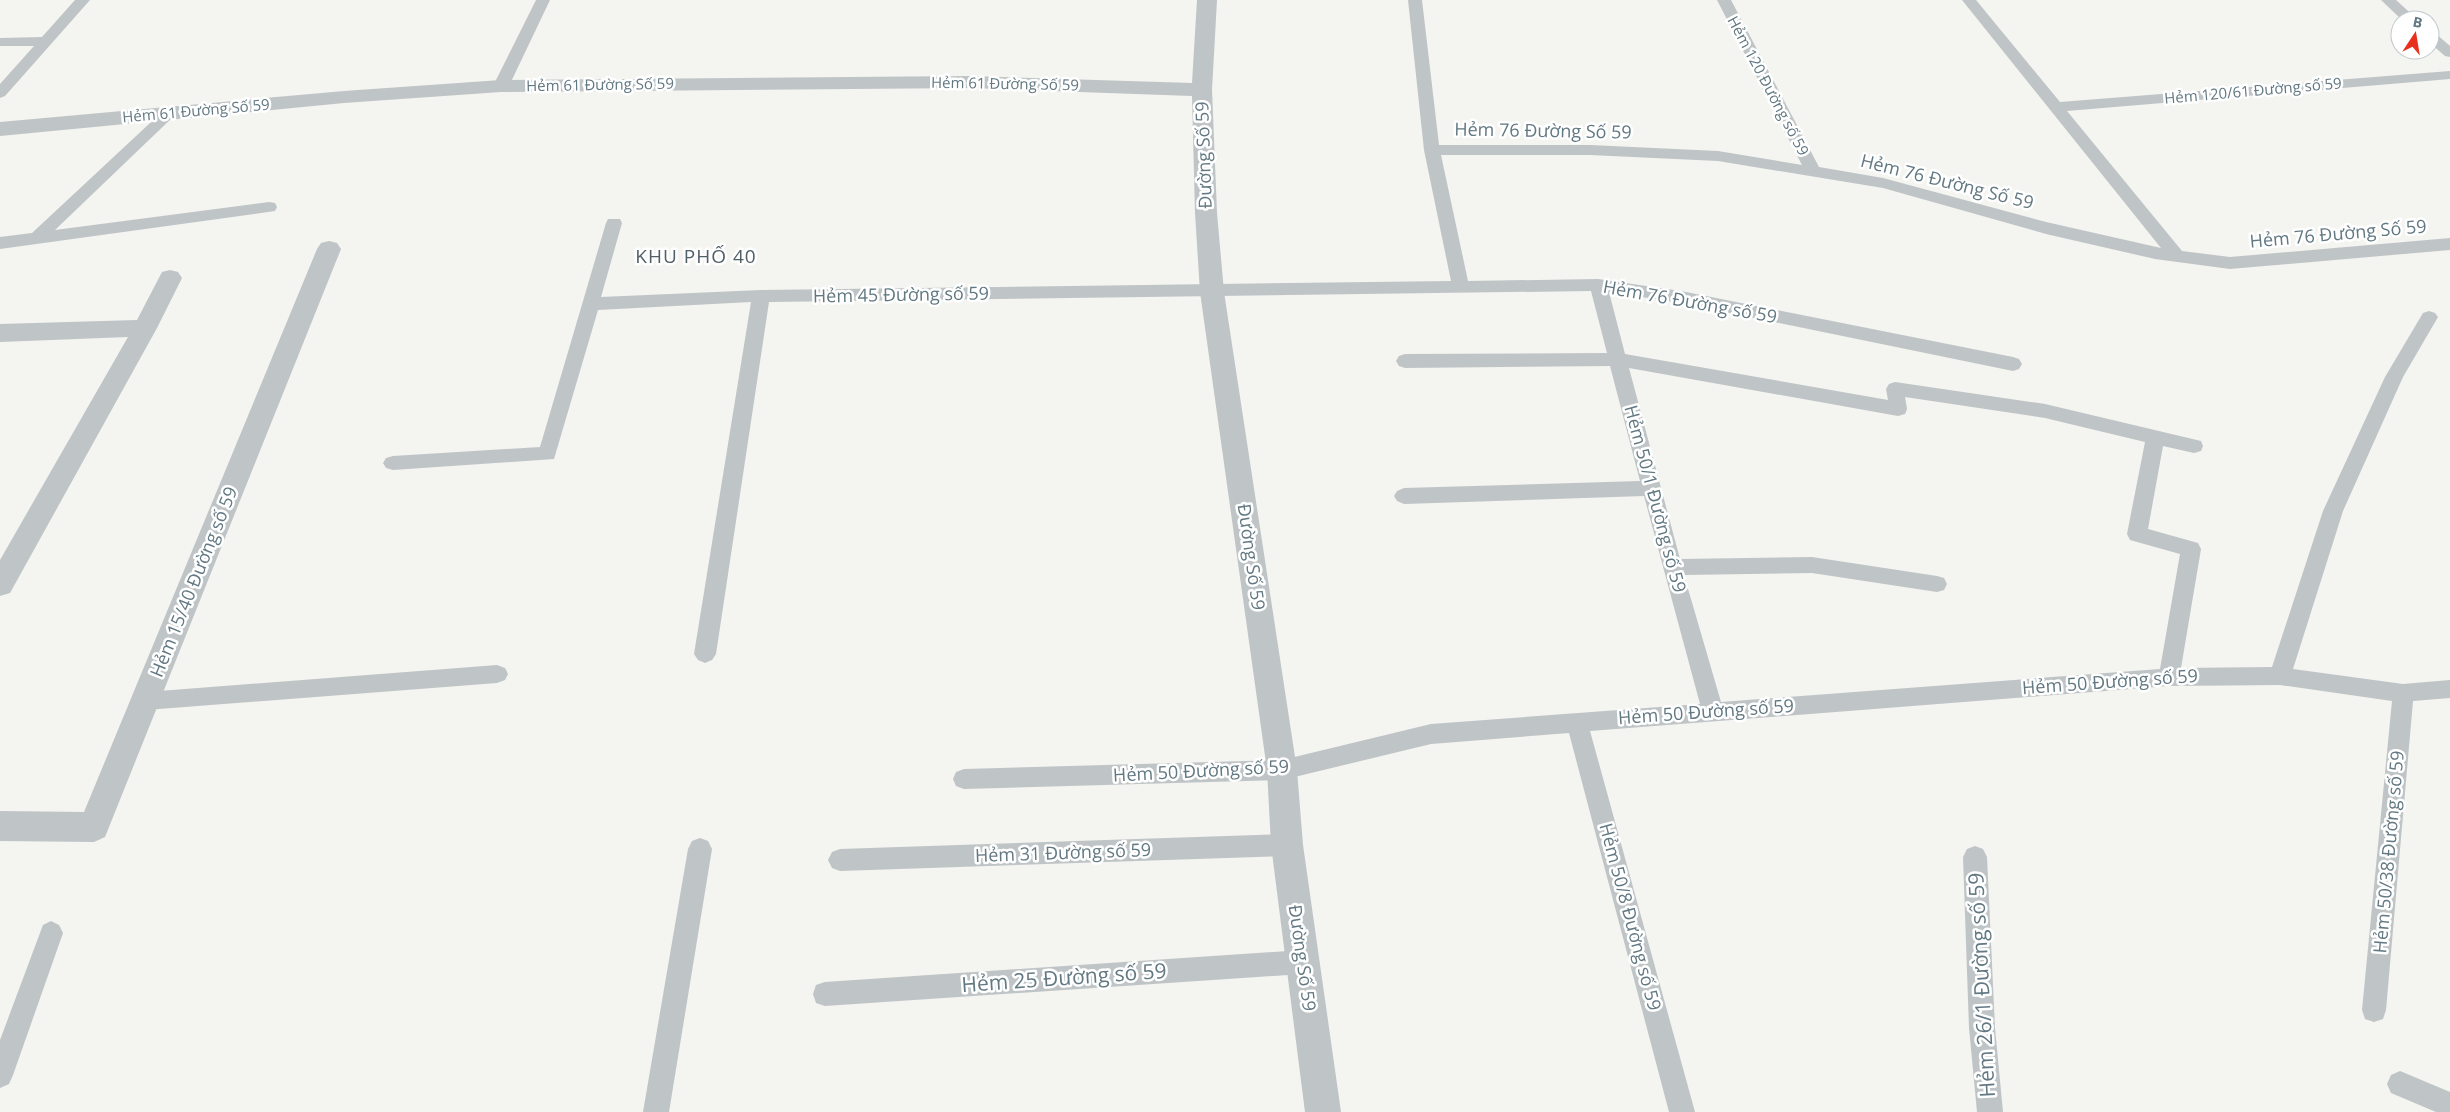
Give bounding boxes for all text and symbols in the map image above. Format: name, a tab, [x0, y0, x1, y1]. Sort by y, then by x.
north arrow	[2390, 10, 2440, 60]
street label: Hẻm 120 Đường số 59	[1724, 12, 1814, 159]
text: B	[2411, 12, 2424, 32]
street label: Hẻm 61 Đường Số 59	[931, 72, 1079, 94]
street label: Hẻm 120/61 Đường số 59	[2163, 72, 2342, 108]
street label: Hẻm 61 Đường Số 59	[526, 73, 674, 95]
street label: Hẻm 61 Đường Số 59	[121, 94, 270, 126]
street label: Đường Số 59	[1189, 101, 1217, 209]
street label: Hẻm 76 Đường Số 59	[1454, 116, 1632, 144]
street label: Hẻm 76 Đường Số 59	[1858, 148, 2036, 214]
street label: Hẻm 76 Đường Số 59	[2248, 213, 2427, 253]
district label: KHU PHỐ 40	[635, 243, 757, 269]
street label: Hẻm 76 Đường số 59	[1601, 274, 1779, 328]
street label: Hẻm 45 Đường số 59	[813, 280, 989, 308]
street label: Hẻm 50/1 Đường số 59	[1619, 402, 1693, 595]
street label: Hẻm 15/40 Đường số 59	[144, 483, 242, 680]
street label: Đường Số 59	[1233, 502, 1271, 612]
street label: Hẻm 50 Đường số 59	[2021, 663, 2199, 699]
street label: Hẻm 50 Đường số 59	[1617, 693, 1795, 729]
street label: Hẻm 50/38 Đường số 59	[2367, 750, 2409, 954]
street label: Hẻm 50 Đường số 59	[1112, 753, 1290, 787]
street label: Hẻm 50/8 Đường số 59	[1594, 820, 1668, 1013]
street label: Hẻm 31 Đường số 59	[975, 837, 1151, 867]
street label: Hẻm 26/1 Đường số 59	[1961, 872, 2001, 1098]
street label: Đường Số 59	[1284, 903, 1322, 1013]
street label: Hẻm 25 Đường số 59	[960, 956, 1167, 998]

